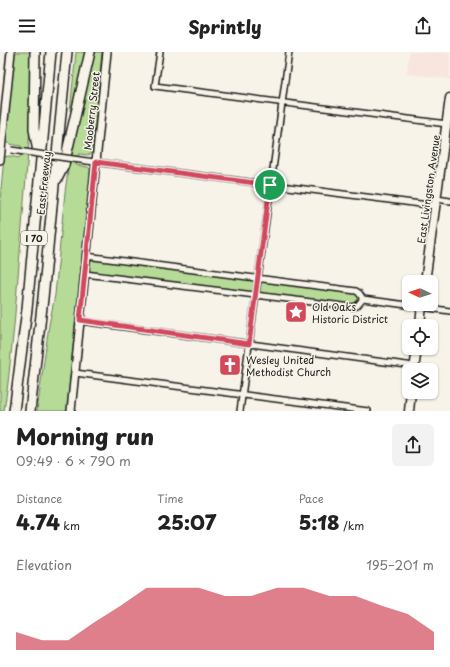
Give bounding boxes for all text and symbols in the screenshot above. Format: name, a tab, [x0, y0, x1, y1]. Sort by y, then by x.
text: Sprintly	[188, 13, 262, 40]
icon: menu	[16, 15, 38, 37]
icon: share	[412, 15, 434, 37]
street label: Mooberry Street	[79, 71, 104, 151]
street label: East Livingston Avenue	[413, 133, 443, 244]
street label: East Freeway	[32, 150, 55, 216]
pin	[253, 168, 287, 202]
icon: arrive	[259, 174, 281, 196]
road number: I 70	[21, 231, 47, 245]
north arrow	[402, 275, 438, 311]
map controls	[402, 275, 438, 399]
place icon: Old Oaks Historic District	[283, 299, 309, 325]
place label: Old Oaks Historic District	[312, 299, 388, 326]
button: locate	[402, 319, 438, 355]
church icon: Wesley United Methodist Church	[217, 352, 243, 378]
place label: Wesley United Methodist Church	[246, 352, 331, 379]
button: layers	[402, 363, 438, 399]
text: Morning run	[16, 419, 154, 452]
button: share	[392, 424, 434, 466]
text: 09:49 · 6 × 790 m	[16, 451, 131, 470]
text: Distance	[16, 490, 62, 507]
text: Time	[157, 490, 183, 507]
text: Pace	[299, 490, 323, 507]
text: 4.74	[16, 507, 60, 537]
text: 25:07	[157, 507, 216, 537]
text: 5:18	[299, 507, 340, 537]
text: km	[60, 517, 80, 534]
text: /km	[340, 517, 364, 534]
text: Elevation	[16, 555, 72, 574]
text: 195–201 m	[366, 555, 434, 574]

